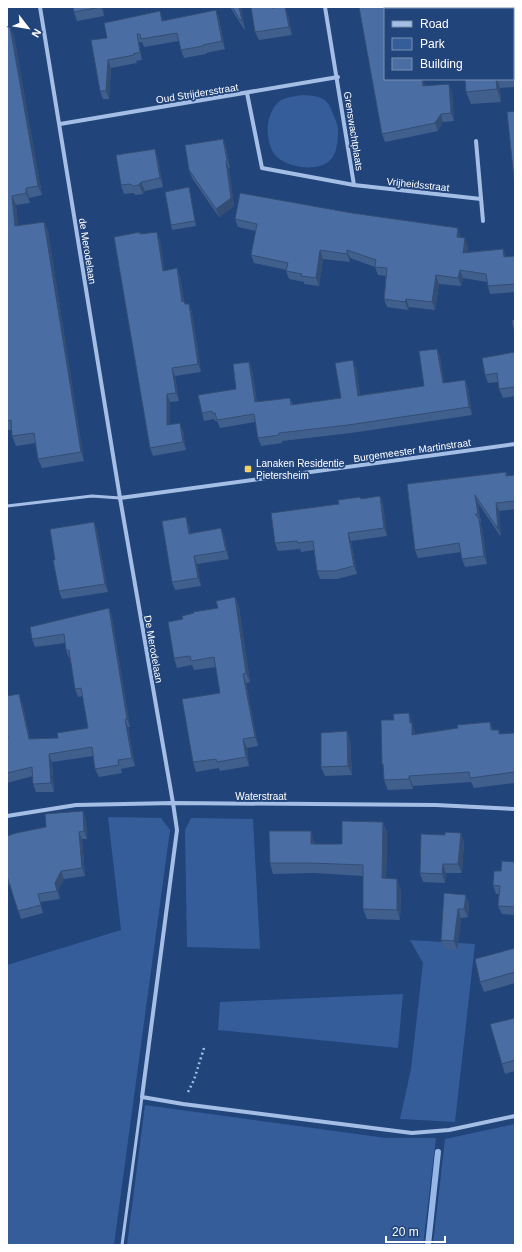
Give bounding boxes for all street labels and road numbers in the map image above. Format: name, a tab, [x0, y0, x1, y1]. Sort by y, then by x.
street label: Oud Strijdersstraat	[155, 82, 239, 105]
street label: Grenswachtplaats	[342, 91, 365, 171]
street label: Vrijheidsstraat	[386, 176, 450, 193]
street label: de Merodelaan	[77, 217, 98, 285]
street label: Burgemeester Martinstraat	[353, 437, 472, 464]
street label: De Merodelaan	[142, 614, 165, 684]
street label: Waterstraat	[235, 791, 287, 802]

